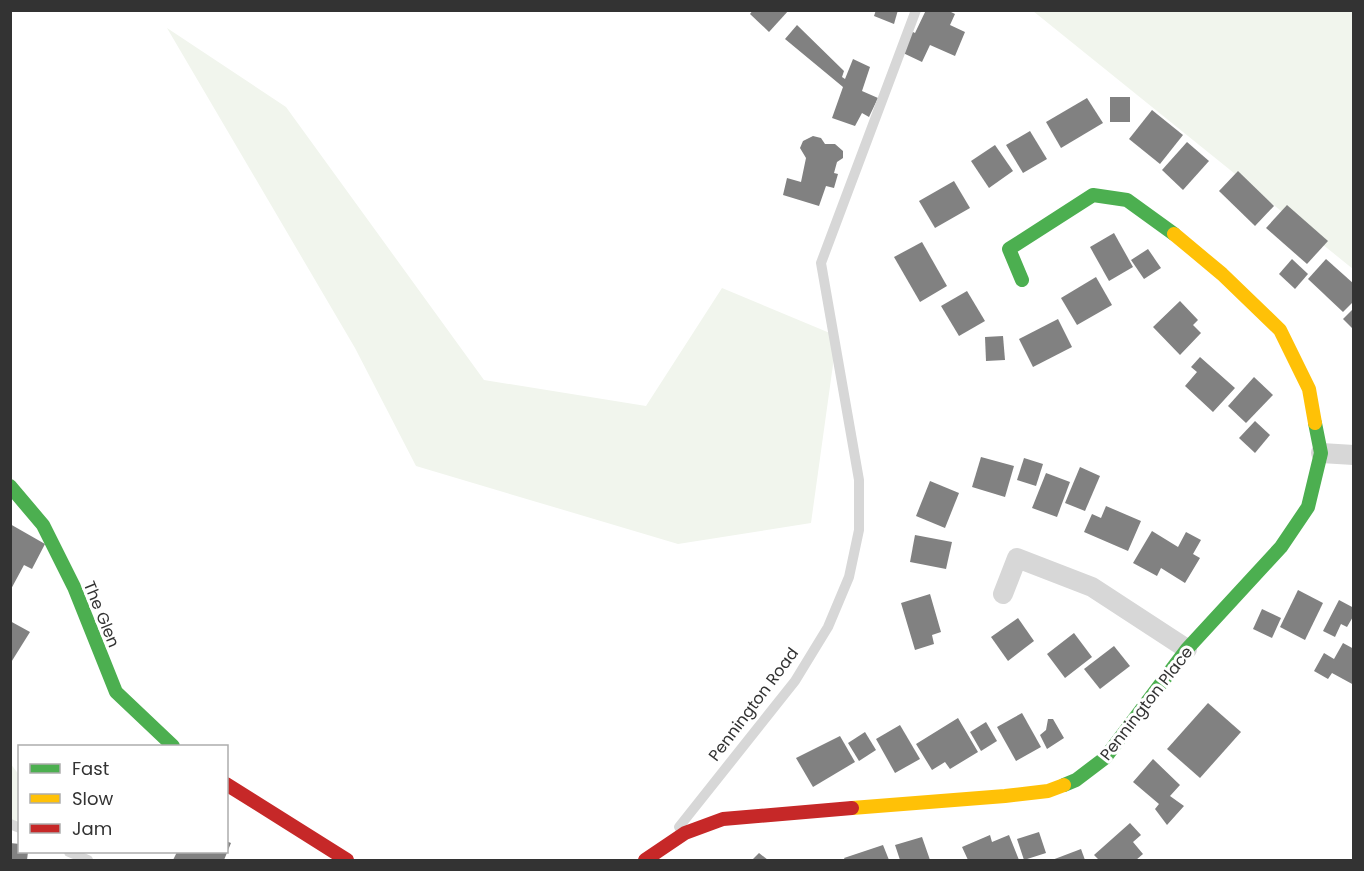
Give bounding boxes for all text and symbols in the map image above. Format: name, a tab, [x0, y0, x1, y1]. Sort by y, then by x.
street label: The Glen	[78, 578, 125, 651]
street label: Pennington Place	[1095, 641, 1198, 765]
street label: Pennington Road	[703, 643, 804, 766]
legend	[18, 745, 228, 853]
text: Fast	[72, 756, 109, 781]
text: Slow	[72, 786, 114, 811]
text: Jam	[72, 816, 112, 841]

